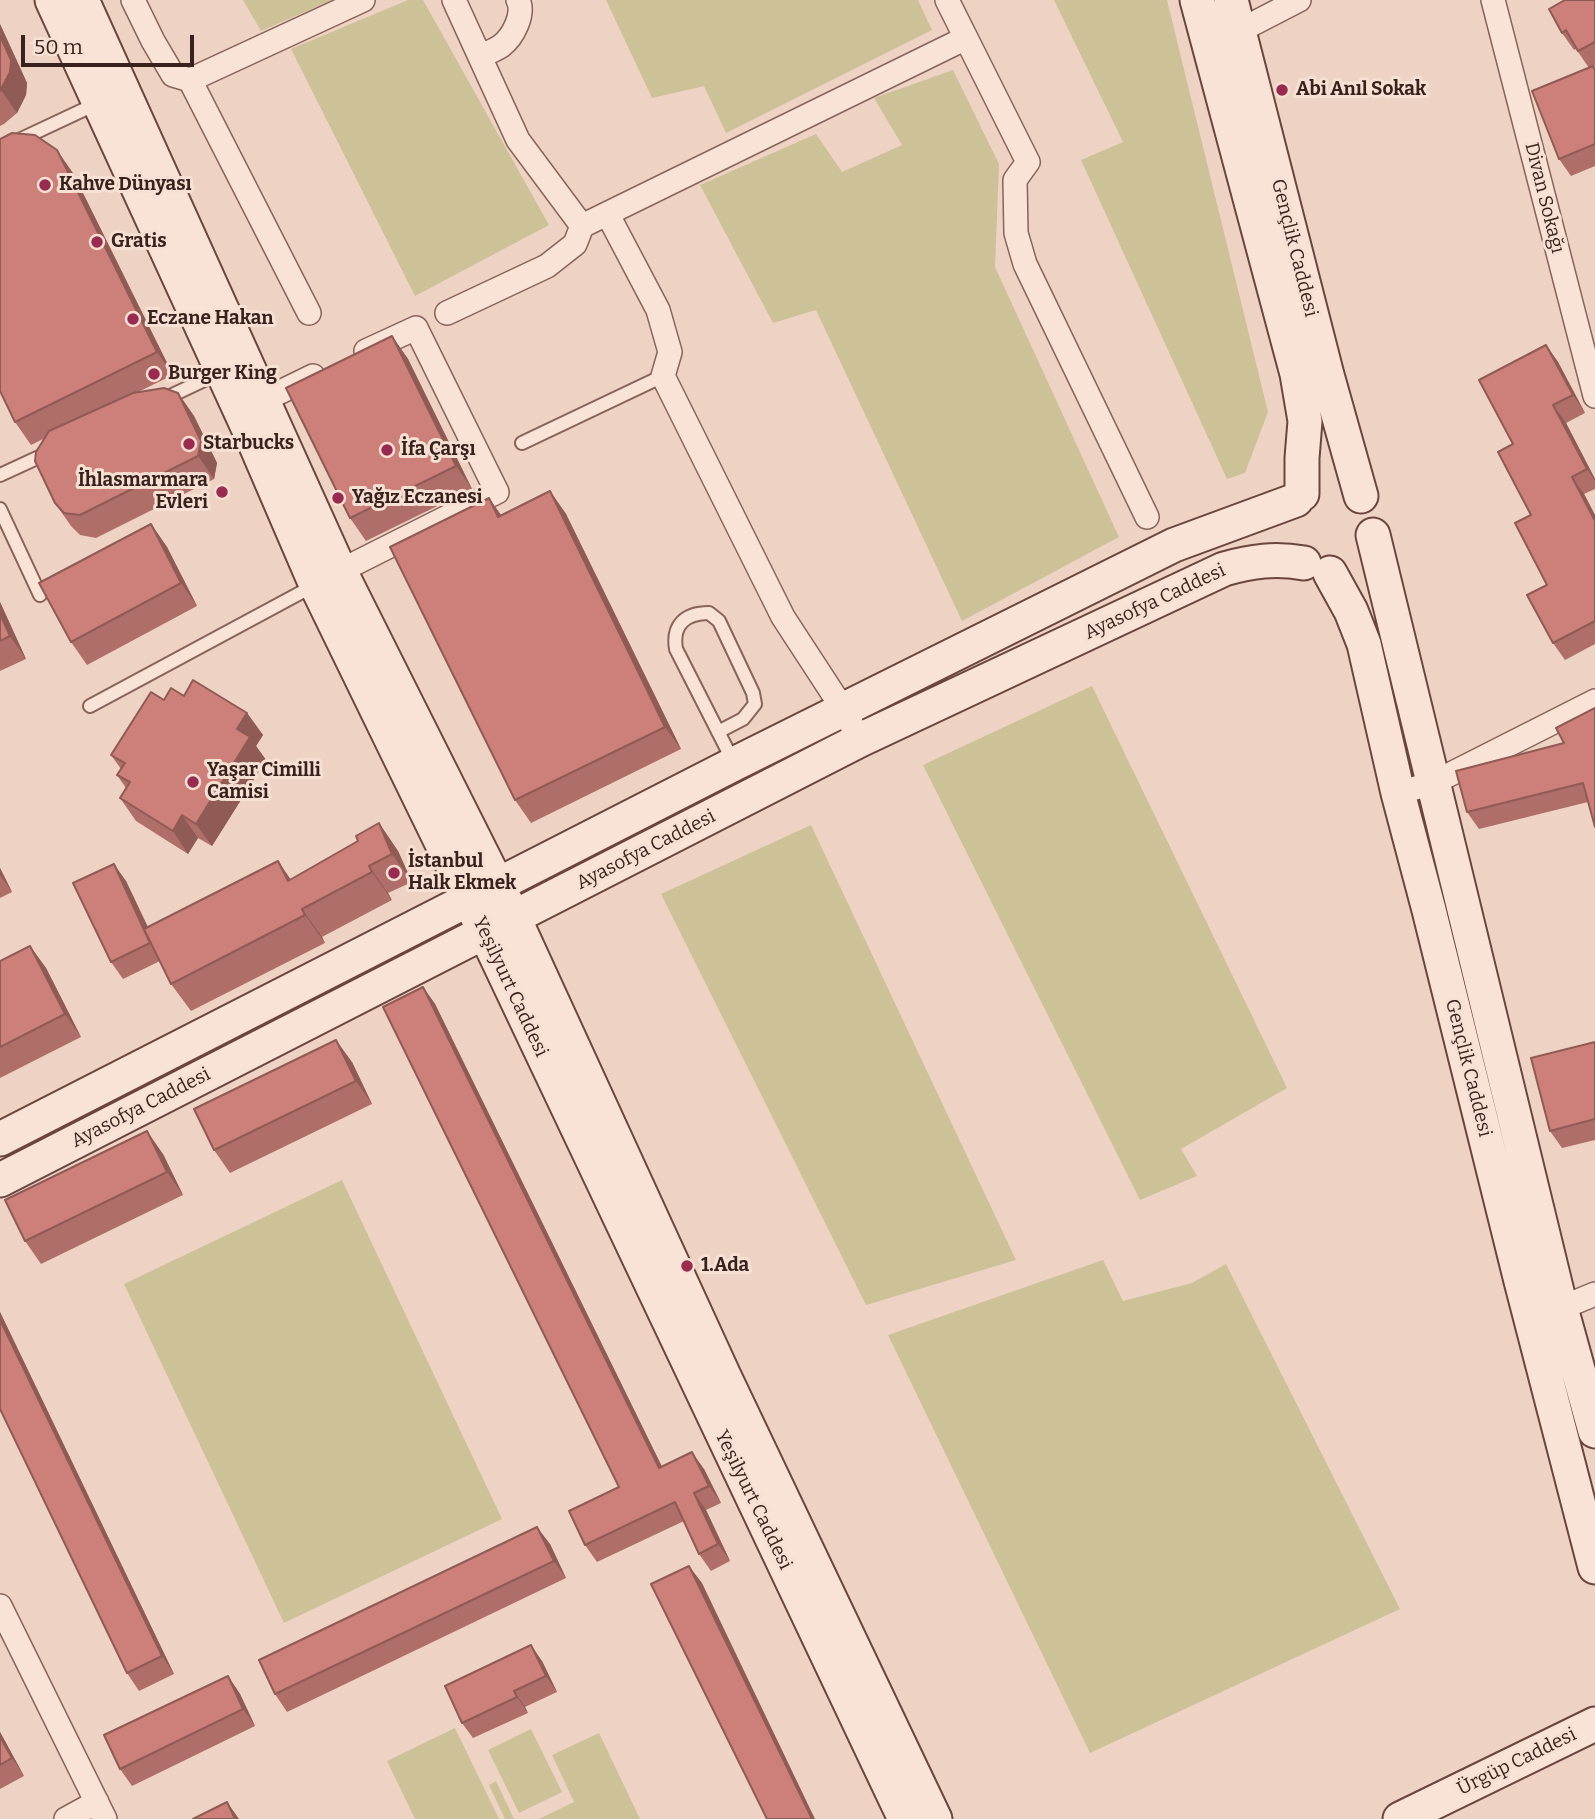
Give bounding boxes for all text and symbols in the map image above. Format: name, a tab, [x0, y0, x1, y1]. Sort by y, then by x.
scale bar	[24, 21, 198, 65]
text: 50 m	[34, 34, 83, 60]
place label: Abi Anıl Sokak	[1296, 79, 1426, 101]
marker: Abi Anıl Sokak	[1274, 82, 1290, 98]
street label: Divan Sokağı	[1519, 140, 1569, 256]
place label: Kahve Dünyası	[59, 174, 192, 196]
marker: Kahve Dünyası	[37, 177, 53, 193]
street label: Gençlik Caddesi	[1266, 177, 1322, 319]
place label: Gratis	[111, 231, 167, 253]
marker: Gratis	[89, 234, 105, 250]
place label: Eczane Hakan	[147, 308, 274, 330]
marker: Eczane Hakan	[125, 311, 141, 327]
place label: Burger King	[168, 363, 277, 385]
marker: Burger King	[146, 366, 162, 382]
place label: Starbucks	[203, 433, 294, 455]
marker: Starbucks	[181, 436, 197, 452]
place label: İfa Çarşı	[401, 439, 476, 461]
marker: İfa Çarşı	[379, 442, 395, 458]
place label: İhlasmarmara Evleri	[78, 470, 208, 514]
marker: İhlasmarmara Evleri	[214, 484, 230, 500]
place label: Yağız Eczanesi	[352, 487, 483, 509]
marker: Yağız Eczanesi	[330, 490, 346, 506]
street label: Ayasofya Caddesi	[1081, 559, 1229, 645]
place label: Yaşar Cimilli Camisi	[207, 760, 321, 804]
marker: Yaşar Cimilli Camisi	[185, 774, 201, 790]
street label: Ayasofya Caddesi	[573, 805, 719, 895]
place label: İstanbul Halk Ekmek	[408, 851, 516, 895]
marker: İstanbul Halk Ekmek	[386, 865, 402, 881]
street label: Yeşilyurt Caddesi	[468, 913, 552, 1061]
street label: Gençlik Caddesi	[1440, 997, 1496, 1139]
street label: Ayasofya Caddesi	[68, 1063, 214, 1153]
place label: 1.Ada	[701, 1255, 749, 1277]
marker: 1.Ada	[679, 1258, 695, 1274]
street label: Yeşilyurt Caddesi	[709, 1427, 797, 1573]
street label: Ürgüp Caddesi	[1454, 1723, 1580, 1801]

